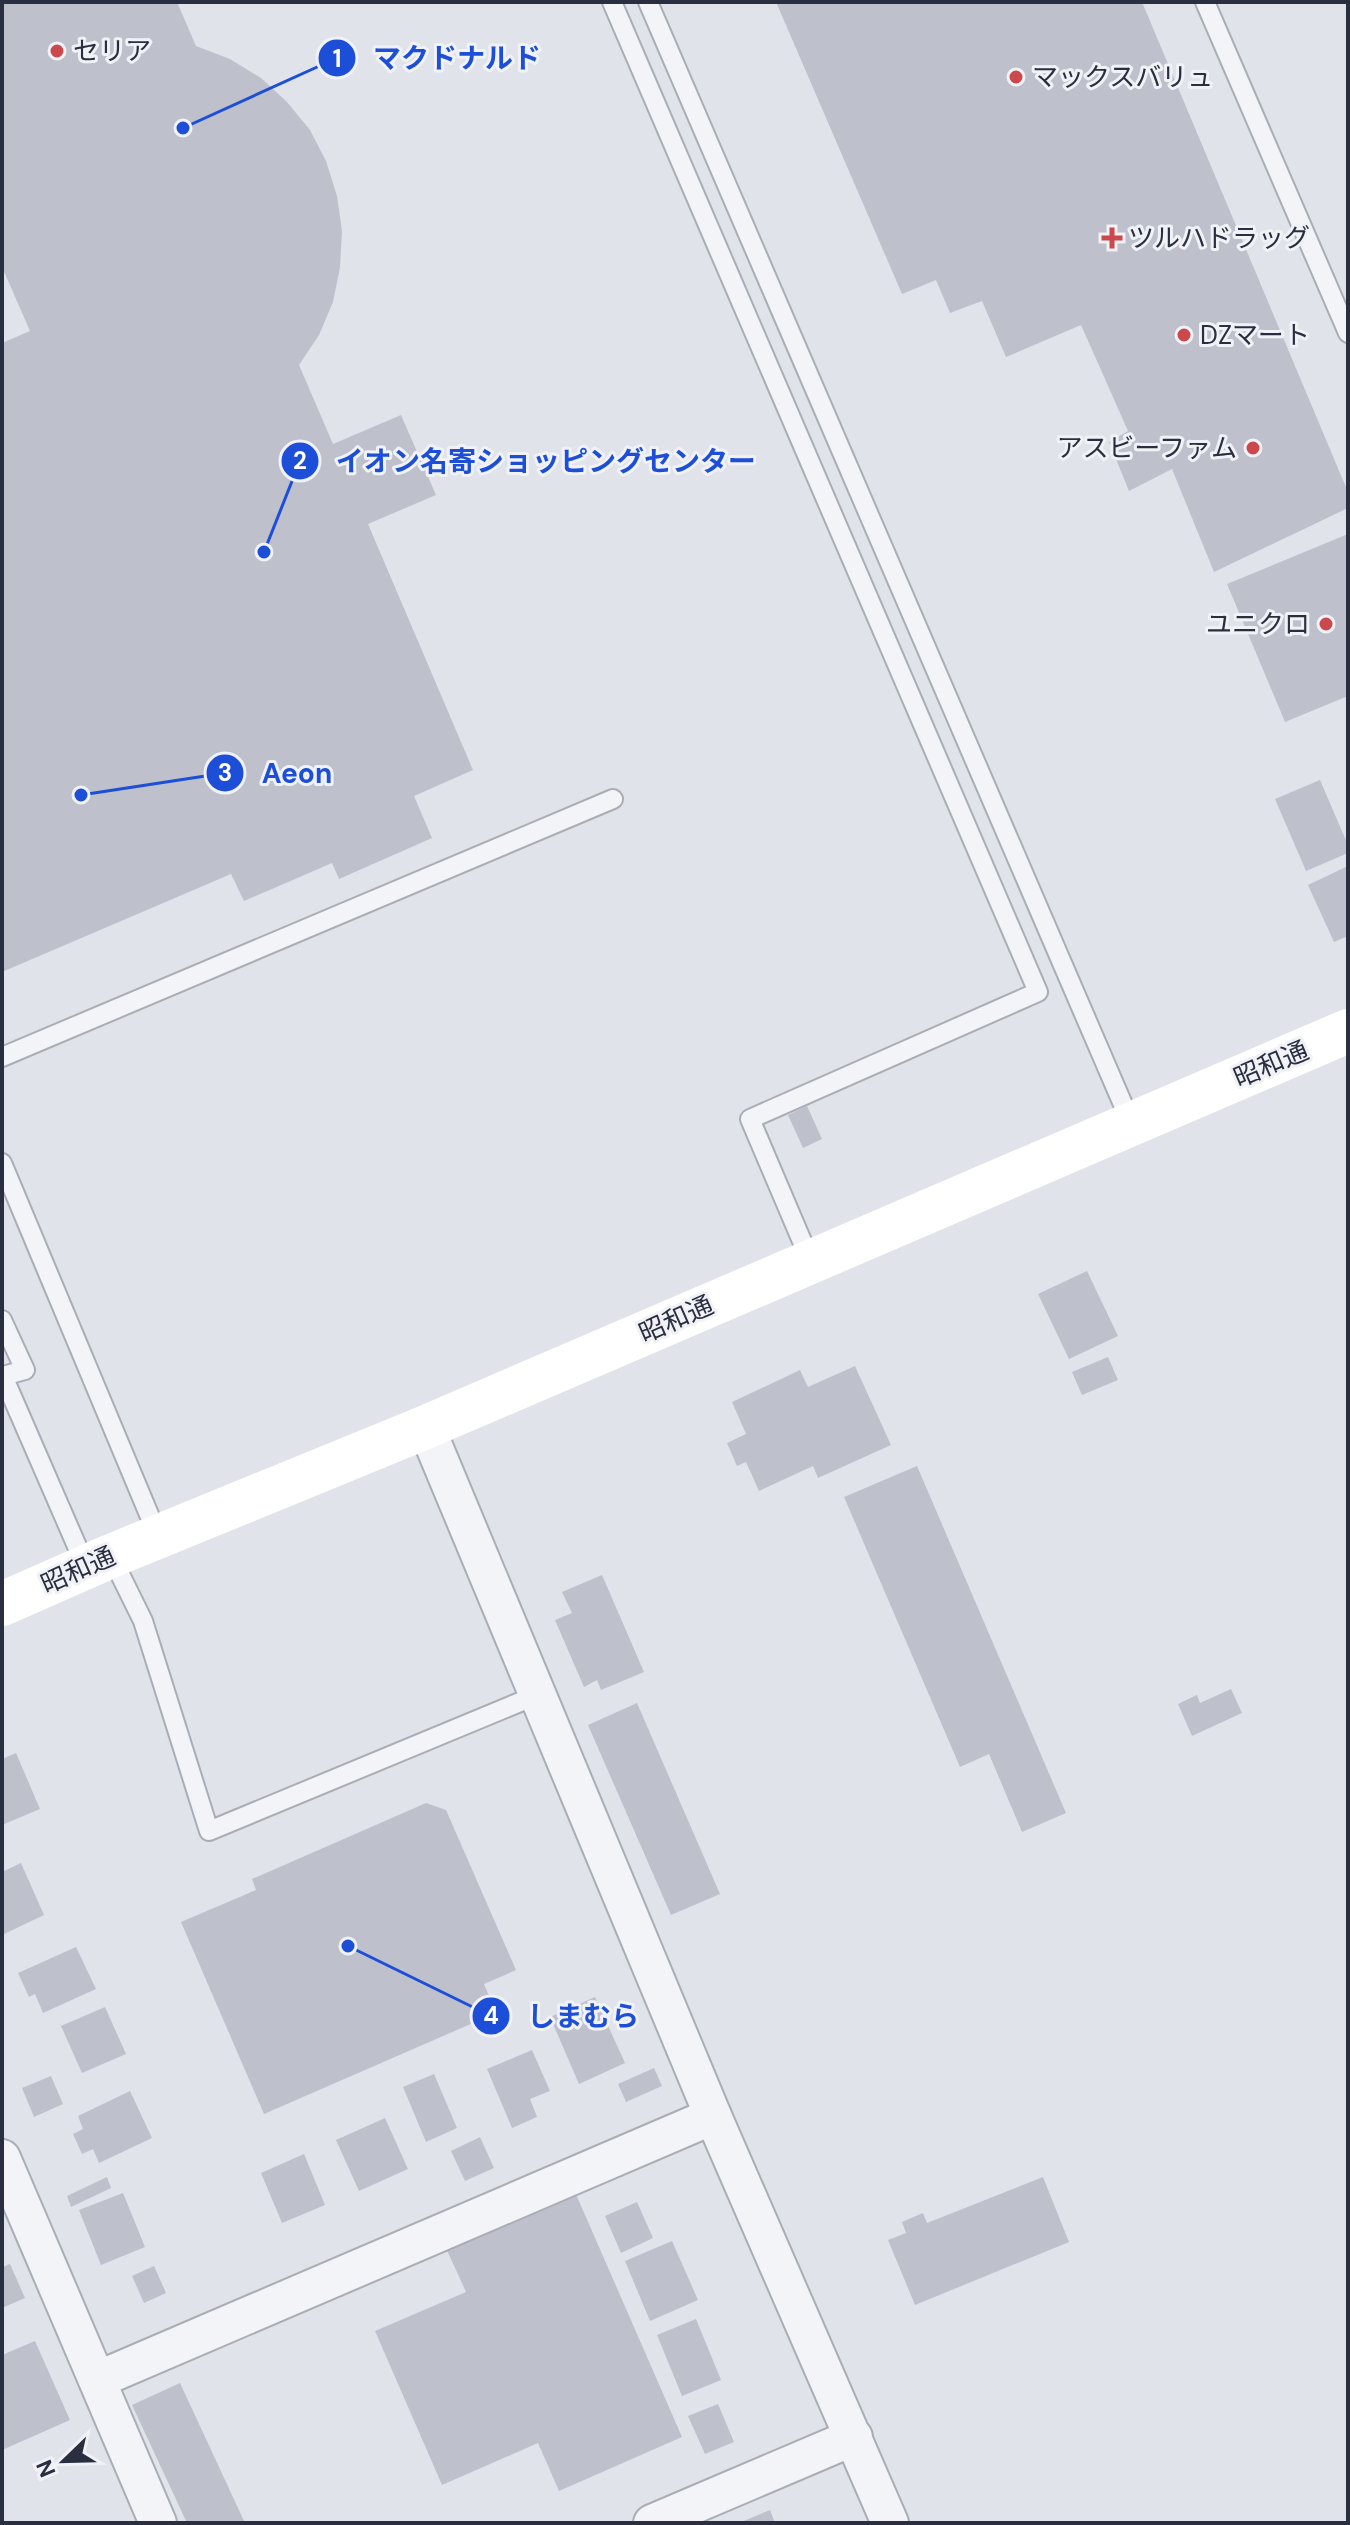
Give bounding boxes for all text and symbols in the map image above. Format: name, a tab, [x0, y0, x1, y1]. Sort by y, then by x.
callout: マクドナルド	[317, 32, 557, 84]
place label: セリア	[73, 34, 151, 68]
text: マクドナルド	[373, 40, 541, 77]
marker: セリア	[48, 42, 66, 60]
text: 1	[333, 43, 341, 74]
place label: マックスバリュ	[1032, 60, 1213, 94]
marker: マックスバリュ	[1007, 68, 1025, 86]
place label: ツルハドラッグ	[1128, 221, 1310, 255]
marker: ツルハドラッグ	[1103, 229, 1121, 247]
place label: DZマート	[1200, 318, 1310, 352]
marker: DZマート	[1175, 326, 1193, 344]
place label: アスビーファム	[1057, 431, 1237, 465]
callout: イオン名寄ショッピングセンター	[280, 435, 772, 487]
marker: アスビーファム	[1244, 439, 1262, 457]
text: イオン名寄ショッピングセンター	[336, 443, 756, 480]
text: 2	[293, 445, 307, 476]
place label: ユニクロ	[1206, 607, 1310, 641]
marker: ユニクロ	[1317, 615, 1335, 633]
callout: Aeon	[205, 747, 348, 799]
text: Aeon	[262, 755, 332, 792]
text: 3	[218, 757, 232, 788]
street label: 昭和通	[1228, 1033, 1314, 1095]
street label: 昭和通	[633, 1288, 719, 1350]
street label: 昭和通	[35, 1539, 121, 1601]
callout: しまむら	[471, 1990, 655, 2042]
text: しまむら	[527, 1998, 639, 2035]
text: 4	[483, 2000, 499, 2031]
north arrow	[24, 2421, 104, 2501]
text: N	[30, 2456, 63, 2482]

